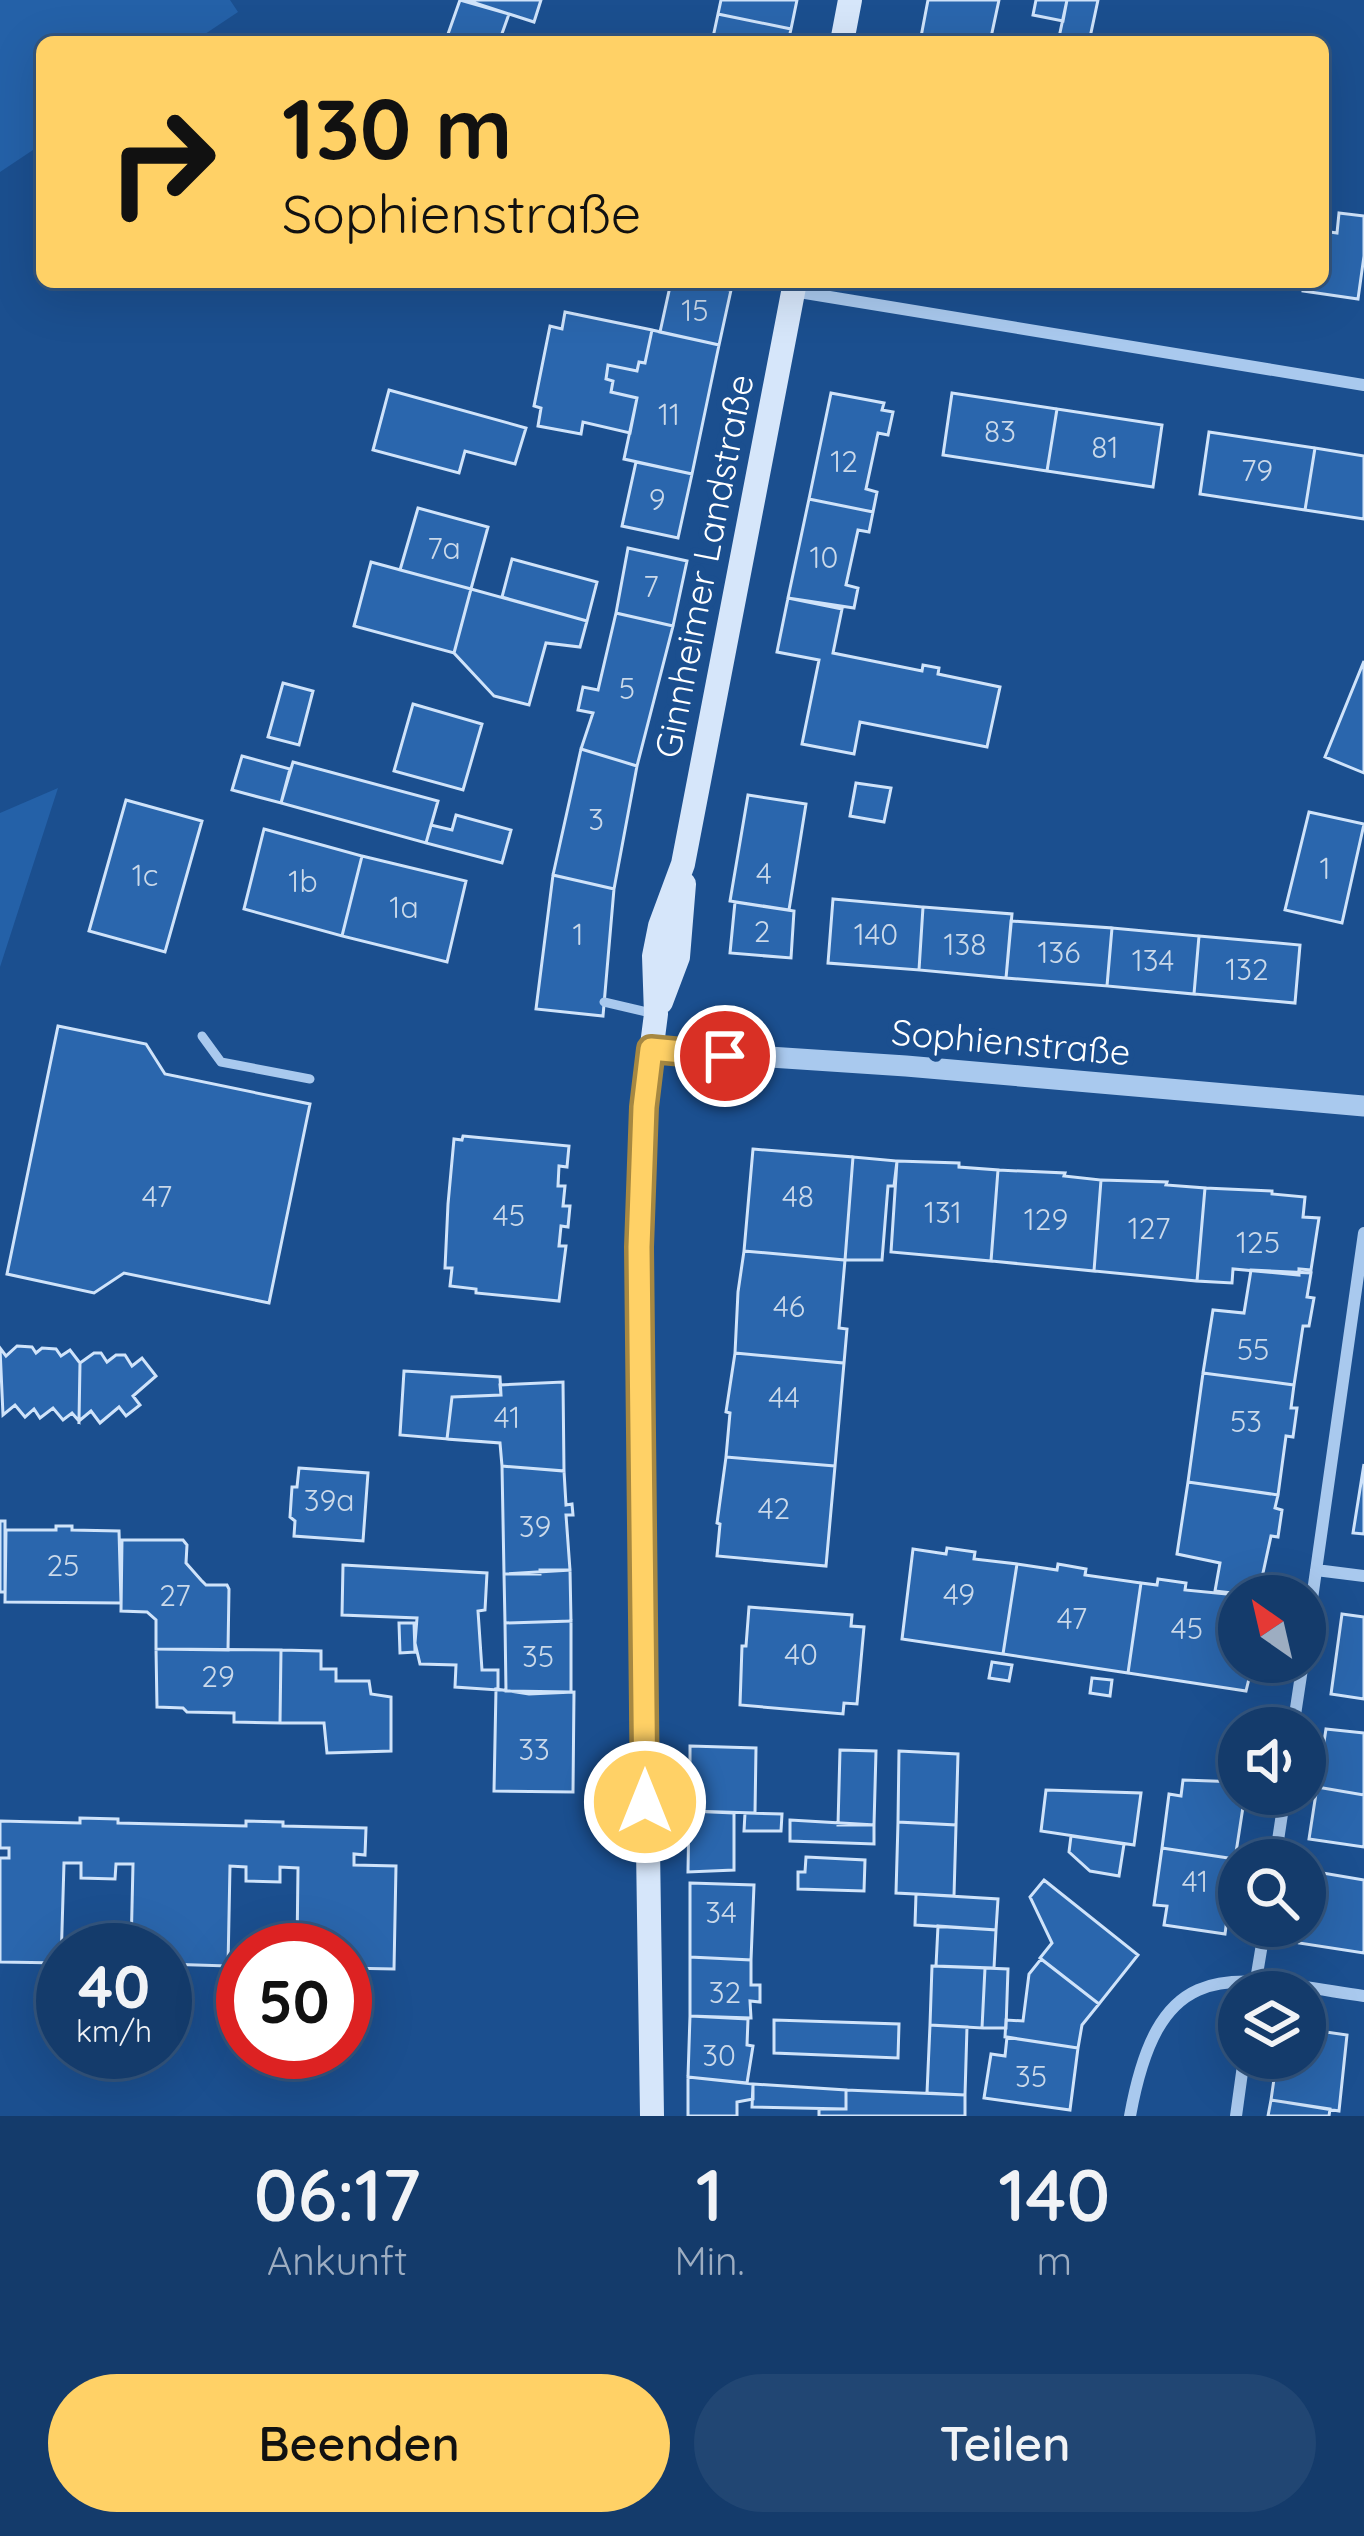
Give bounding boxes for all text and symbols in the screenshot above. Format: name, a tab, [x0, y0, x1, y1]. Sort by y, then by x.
text: 130 m	[282, 75, 512, 180]
icon: right	[84, 84, 240, 240]
text: Sophienstraße	[282, 179, 641, 247]
house number: 15	[681, 291, 709, 329]
street label: Ginnheimer Landstraße	[644, 370, 763, 762]
house number: 11	[658, 395, 680, 433]
house number: 83	[984, 412, 1016, 450]
house number: 81	[1091, 428, 1119, 466]
house number: 12	[830, 442, 858, 480]
house number: 79	[1241, 451, 1273, 489]
house number: 9	[649, 480, 665, 518]
house number: 7a	[427, 529, 461, 567]
house number: 10	[810, 538, 838, 576]
house number: 7	[643, 567, 659, 605]
house number: 5	[619, 669, 635, 707]
house number: 3	[588, 800, 604, 838]
house number: 1	[1319, 849, 1331, 887]
house number: 4	[756, 854, 772, 892]
house number: 1c	[132, 856, 158, 894]
house number: 1b	[288, 862, 318, 900]
house number: 1a	[389, 888, 419, 926]
house number: 2	[754, 912, 770, 950]
house number: 1	[572, 915, 584, 953]
house number: 140	[854, 915, 898, 953]
house number: 138	[943, 925, 987, 963]
house number: 136	[1038, 933, 1080, 971]
house number: 134	[1132, 941, 1174, 979]
house number: 132	[1225, 950, 1269, 988]
pin	[674, 1005, 776, 1107]
street label: Sophienstraße	[890, 1009, 1132, 1074]
icon: arrive	[692, 1023, 758, 1089]
house number: 47	[142, 1177, 172, 1215]
house number: 48	[782, 1177, 814, 1215]
house number: 131	[924, 1193, 962, 1231]
house number: 45	[493, 1196, 525, 1234]
house number: 129	[1024, 1200, 1068, 1238]
house number: 127	[1128, 1209, 1170, 1247]
house number: 125	[1236, 1223, 1280, 1261]
house number: 46	[773, 1287, 805, 1325]
house number: 55	[1237, 1330, 1269, 1368]
house number: 44	[768, 1378, 800, 1416]
house number: 41	[494, 1398, 520, 1436]
house number: 53	[1230, 1402, 1262, 1440]
house number: 39a	[304, 1481, 354, 1519]
house number: 42	[758, 1489, 790, 1527]
house number: 39	[519, 1507, 551, 1545]
house number: 25	[47, 1546, 79, 1584]
house number: 49	[943, 1575, 975, 1613]
north arrow	[1218, 1575, 1326, 1683]
map controls	[1218, 1575, 1326, 2079]
house number: 27	[159, 1576, 191, 1614]
house number: 47	[1057, 1599, 1087, 1637]
house number: 45	[1171, 1609, 1203, 1647]
house number: 40	[784, 1635, 818, 1673]
house number: 35	[522, 1637, 554, 1675]
house number: 29	[201, 1657, 235, 1695]
button: sound	[1218, 1707, 1326, 1815]
house number: 33	[518, 1730, 550, 1768]
position arrow	[582, 1739, 708, 1865]
button: search	[1218, 1839, 1326, 1947]
house number: 41	[1182, 1862, 1208, 1900]
house number: 34	[705, 1893, 737, 1931]
speed limit sign: 50	[216, 1923, 372, 2079]
text: 40	[78, 1948, 150, 2023]
button: layers	[1218, 1971, 1326, 2079]
house number: 32	[709, 1973, 741, 2011]
text: km/h	[76, 2012, 152, 2050]
house number: 30	[702, 2036, 736, 2074]
house number: 35	[1015, 2057, 1047, 2095]
text: 06:17	[254, 2149, 421, 2239]
text: 1	[696, 2149, 723, 2239]
text: 140	[998, 2149, 1110, 2239]
text: Ankunft	[267, 2236, 408, 2285]
text: Min.	[674, 2236, 745, 2285]
text: m	[1037, 2236, 1072, 2285]
button: Beenden	[48, 2374, 670, 2512]
button: Teilen	[694, 2374, 1316, 2512]

